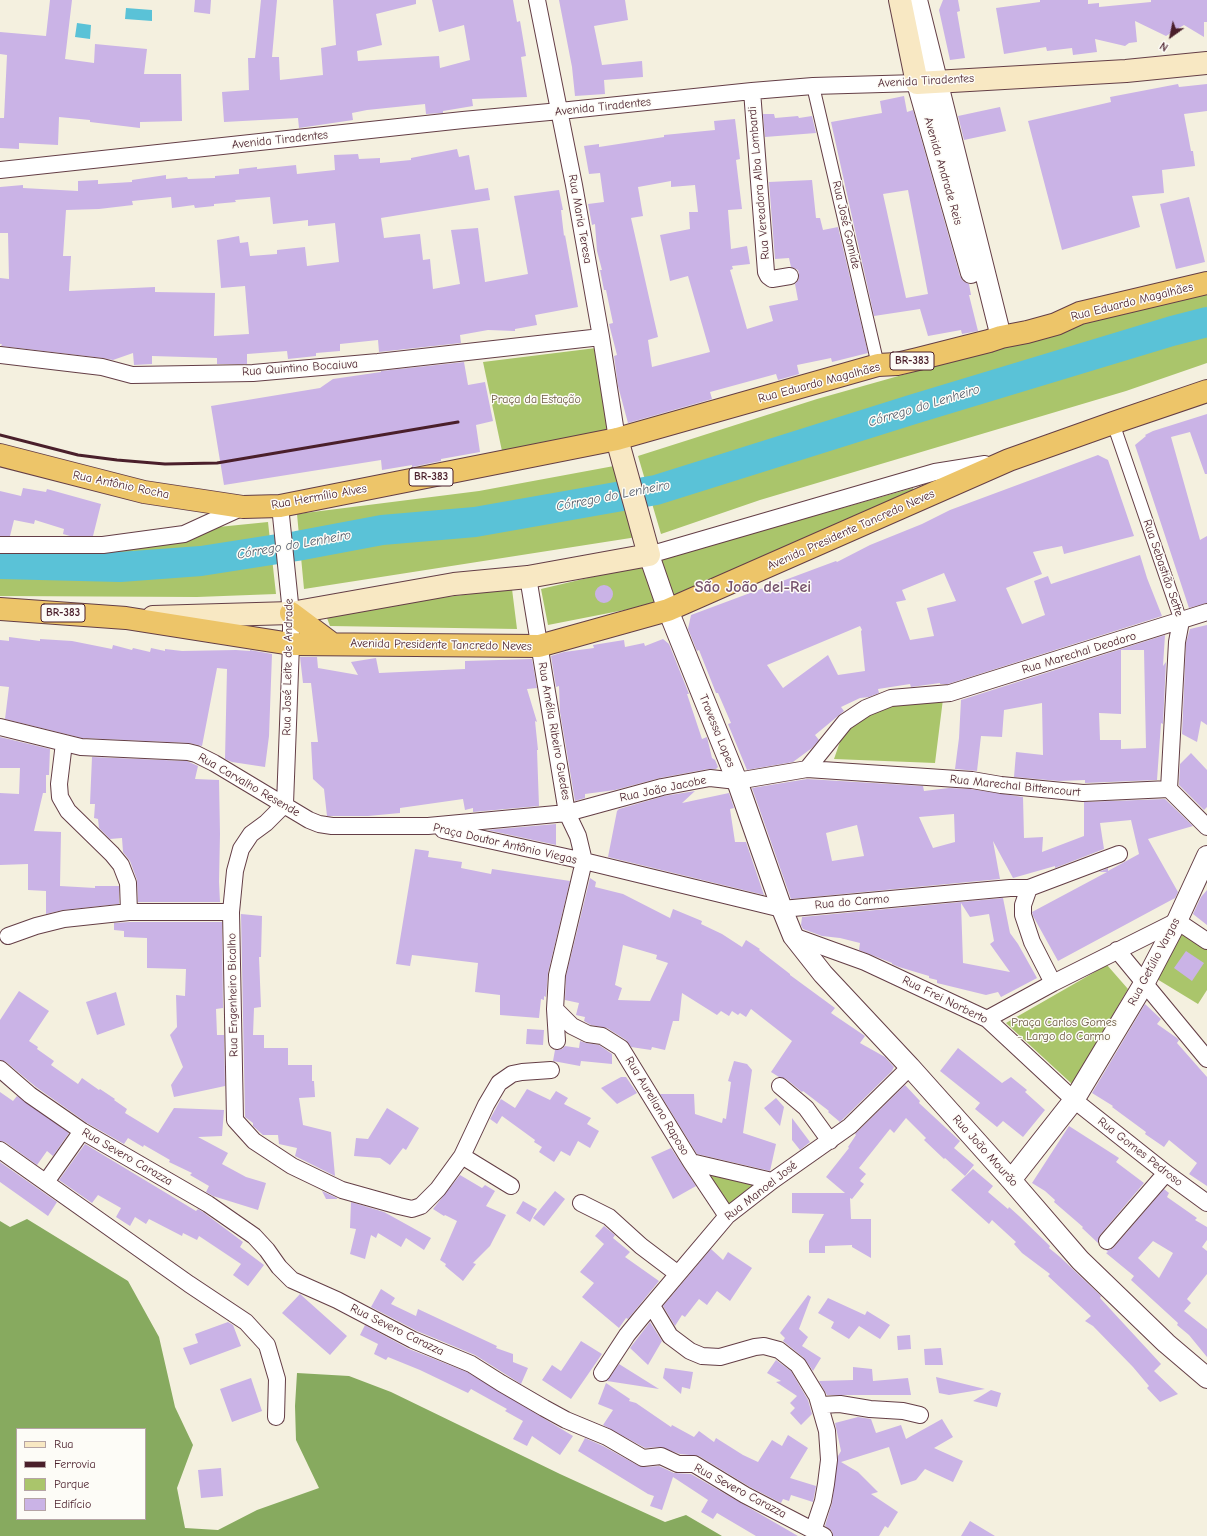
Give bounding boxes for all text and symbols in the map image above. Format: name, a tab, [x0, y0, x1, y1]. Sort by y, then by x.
north arrow	[1151, 16, 1191, 56]
text: N	[1158, 39, 1171, 54]
street label: Avenida Tiradentes	[877, 71, 975, 91]
street label: Avenida Tiradentes	[554, 95, 652, 119]
street label: Rua Vereadora Alba Lombardi	[745, 106, 773, 260]
street label: Avenida Andrade Reis	[921, 115, 965, 227]
street label: Avenida Tiradentes	[231, 128, 329, 152]
street label: Rua Maria Teresa	[565, 173, 595, 265]
street label: Rua José Gomide	[829, 179, 863, 271]
street label: Rua Eduardo Magalhães	[1069, 280, 1195, 324]
road number: BR-383	[890, 352, 934, 370]
street label: Rua Quintino Bocaiuva	[242, 357, 358, 379]
street label: Rua Eduardo Magalhães	[756, 360, 882, 406]
water label: Córrego do Lenheiro	[866, 382, 982, 430]
park label: Praça da Estação	[491, 393, 581, 407]
street label: Rua Antônio Rocha	[72, 468, 170, 502]
road number: BR-383	[409, 468, 453, 486]
water label: Córrego do Lenheiro	[555, 477, 671, 515]
street label: Rua Hermílio Alves	[270, 482, 368, 512]
street label: Avenida Presidente Tancredo Neves	[765, 487, 937, 573]
street label: Rua Sebastião Sette	[1140, 518, 1186, 618]
water label: Córrego do Lenheiro	[236, 527, 352, 563]
district label: São João del-Rei	[695, 577, 811, 597]
street label: Rua José Leite de Andrade	[280, 598, 296, 736]
road number: BR-383	[41, 604, 85, 622]
street label: Rua Marechal Deodoro	[1020, 629, 1138, 677]
street label: Avenida Presidente Tancredo Neves	[350, 636, 532, 654]
street label: Rua Amélia Ribeiro Guedes	[535, 661, 573, 801]
street label: Travessa Lopes	[696, 692, 738, 770]
street label: Rua Carvalho Resende	[196, 750, 302, 820]
street label: Rua Marechal Bittencourt	[949, 772, 1081, 800]
street label: Rua João Jacobe	[618, 773, 708, 805]
street label: Praça Doutor Antônio Viegas	[432, 820, 578, 868]
street label: Rua do Carmo	[814, 892, 890, 912]
street label: Rua Getúlio Vargas	[1125, 916, 1183, 1008]
street label: Rua Engenheiro Bicalho	[225, 933, 241, 1057]
street label: Rua Frei Norberto	[900, 973, 990, 1027]
park label: Praça Carlos Gomes - Largo do Carmo	[1011, 1016, 1117, 1044]
street label: Rua Aureliano Raposo	[622, 1054, 692, 1158]
street label: Rua João Mourão	[949, 1112, 1021, 1190]
street label: Rua Gomes Pedroso	[1095, 1114, 1185, 1190]
street label: Rua Severo Carazza	[79, 1125, 175, 1189]
street label: Rua Manoel José	[722, 1158, 800, 1224]
street label: Rua Severo Carazza	[348, 1301, 446, 1359]
legend	[16, 1428, 146, 1520]
text: Rua	[54, 1437, 73, 1451]
text: Ferrovia	[54, 1457, 96, 1471]
street label: Rua Severo Carazza	[691, 1461, 789, 1521]
text: Parque	[54, 1477, 89, 1491]
text: Edifício	[54, 1497, 91, 1511]

